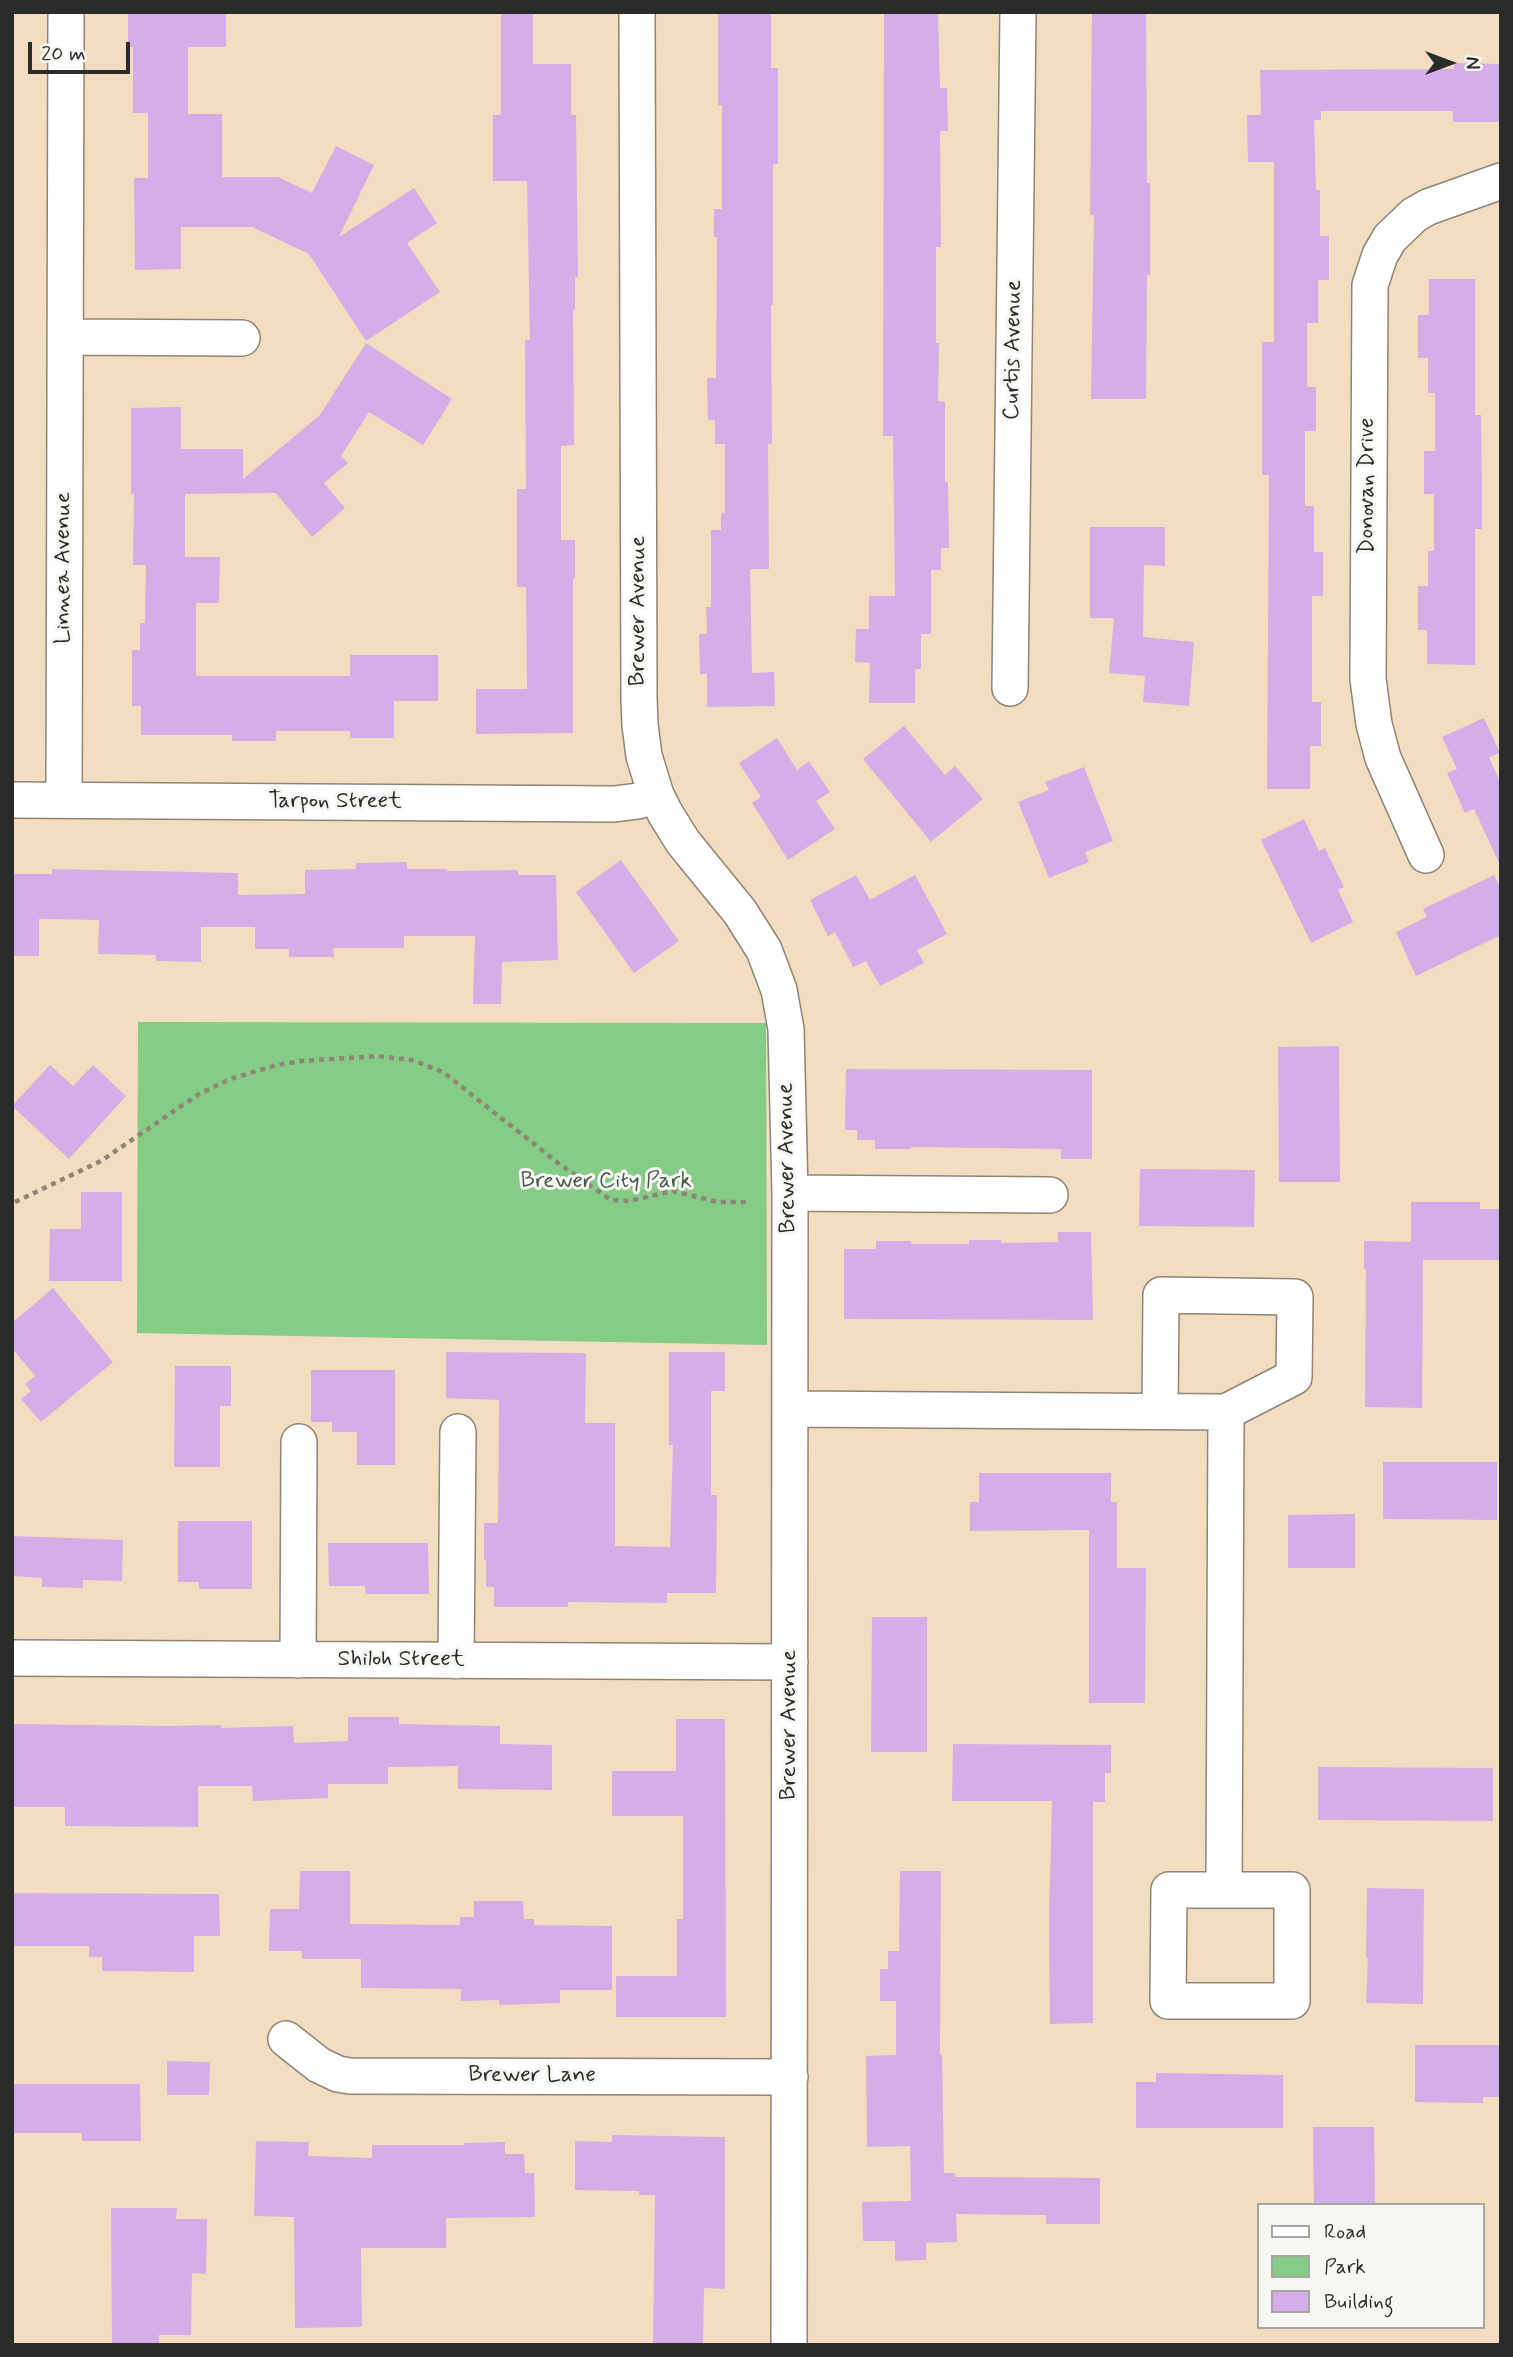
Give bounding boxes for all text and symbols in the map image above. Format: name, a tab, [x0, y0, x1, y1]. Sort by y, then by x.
scale bar	[32, 28, 133, 72]
north arrow	[1415, 28, 1485, 98]
text: 20 m	[41, 40, 86, 68]
text: N	[1459, 57, 1484, 69]
street label: Curtis Avenue	[999, 280, 1029, 420]
street label: Donovan Drive	[1354, 418, 1382, 554]
street label: Linnea Avenue	[50, 492, 78, 644]
street label: Brewer Avenue	[625, 536, 653, 686]
street label: Tarpon Street	[268, 788, 402, 816]
street label: Brewer Avenue	[773, 1083, 803, 1233]
park label: Brewer City Park	[520, 1168, 692, 1196]
street label: Shiloh Street	[338, 1646, 464, 1674]
street label: Brewer Avenue	[776, 1650, 804, 1800]
street label: Brewer Lane	[468, 2062, 596, 2090]
legend	[1258, 2203, 1485, 2329]
text: Road	[1324, 2218, 1366, 2246]
text: Park	[1324, 2253, 1366, 2281]
text: Building	[1324, 2288, 1394, 2316]

